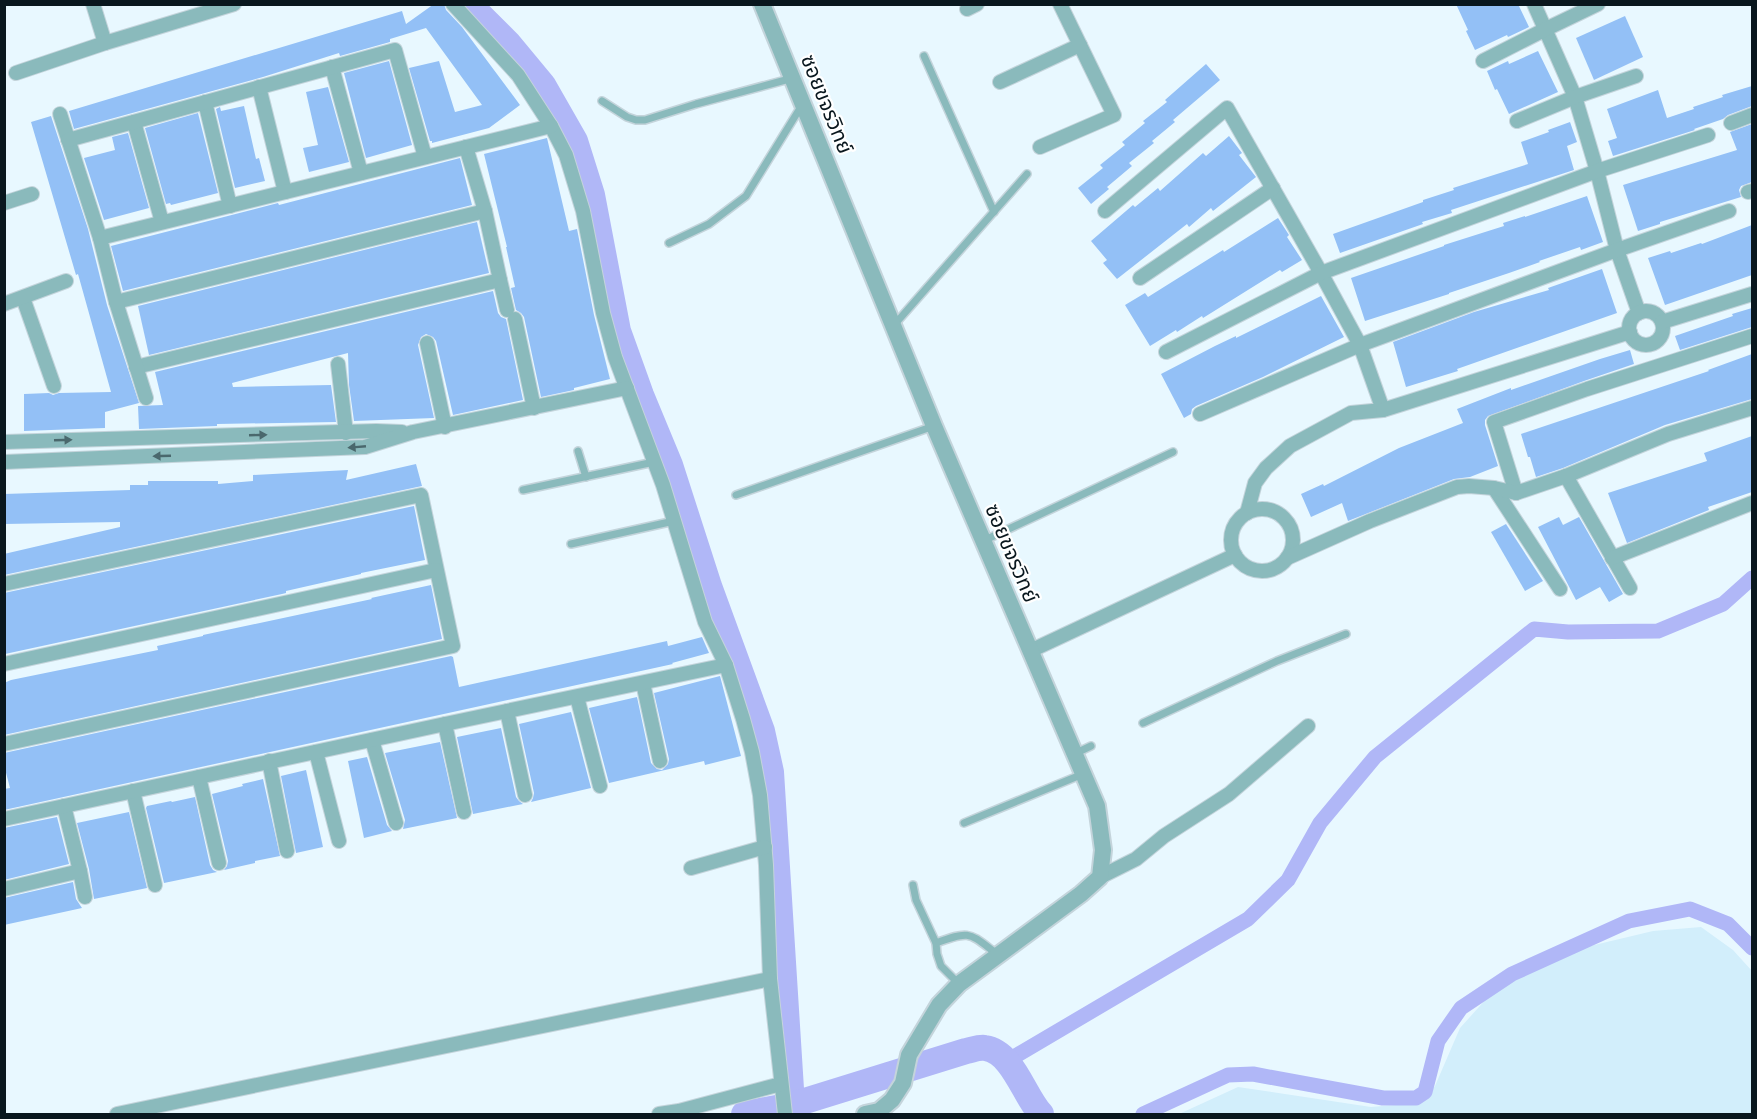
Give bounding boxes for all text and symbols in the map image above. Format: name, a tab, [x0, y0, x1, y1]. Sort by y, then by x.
street label: ซอยขจรวิทย์	[795, 50, 859, 158]
one-way arrow	[248, 430, 267, 440]
one-way arrow	[53, 436, 72, 445]
one-way arrow	[348, 442, 367, 452]
one-way arrow	[153, 451, 172, 460]
street label: ซอยขจรวิทย์	[979, 500, 1045, 607]

